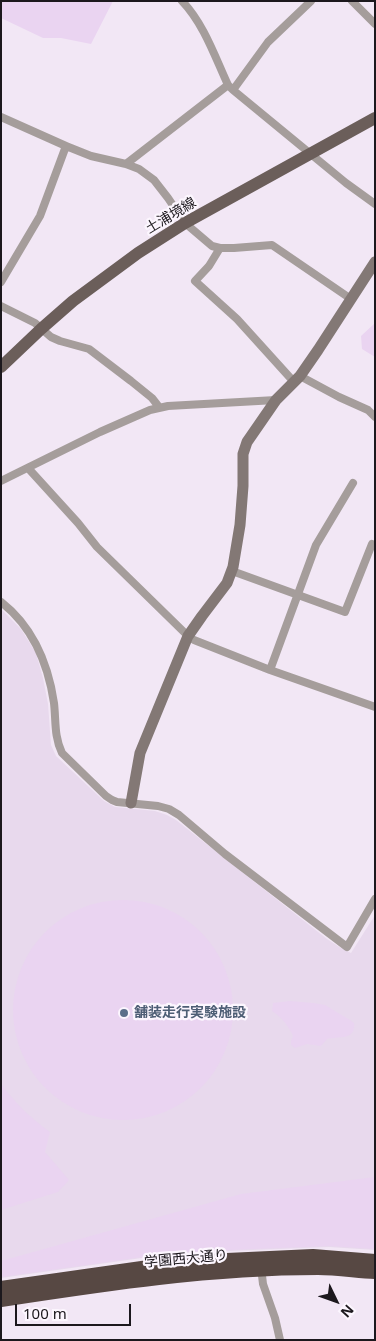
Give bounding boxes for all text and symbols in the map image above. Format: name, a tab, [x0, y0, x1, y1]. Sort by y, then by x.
street label: 土浦境線	[143, 194, 199, 238]
place label: 舗装走行実験施設	[134, 1005, 246, 1021]
marker: 舗装走行実験施設	[118, 1007, 130, 1019]
street label: 学園西大通り	[143, 1247, 229, 1271]
north arrow	[311, 1276, 361, 1326]
scale bar	[18, 1294, 134, 1326]
text: N	[337, 1301, 358, 1322]
text: 100 m	[23, 1303, 67, 1323]

